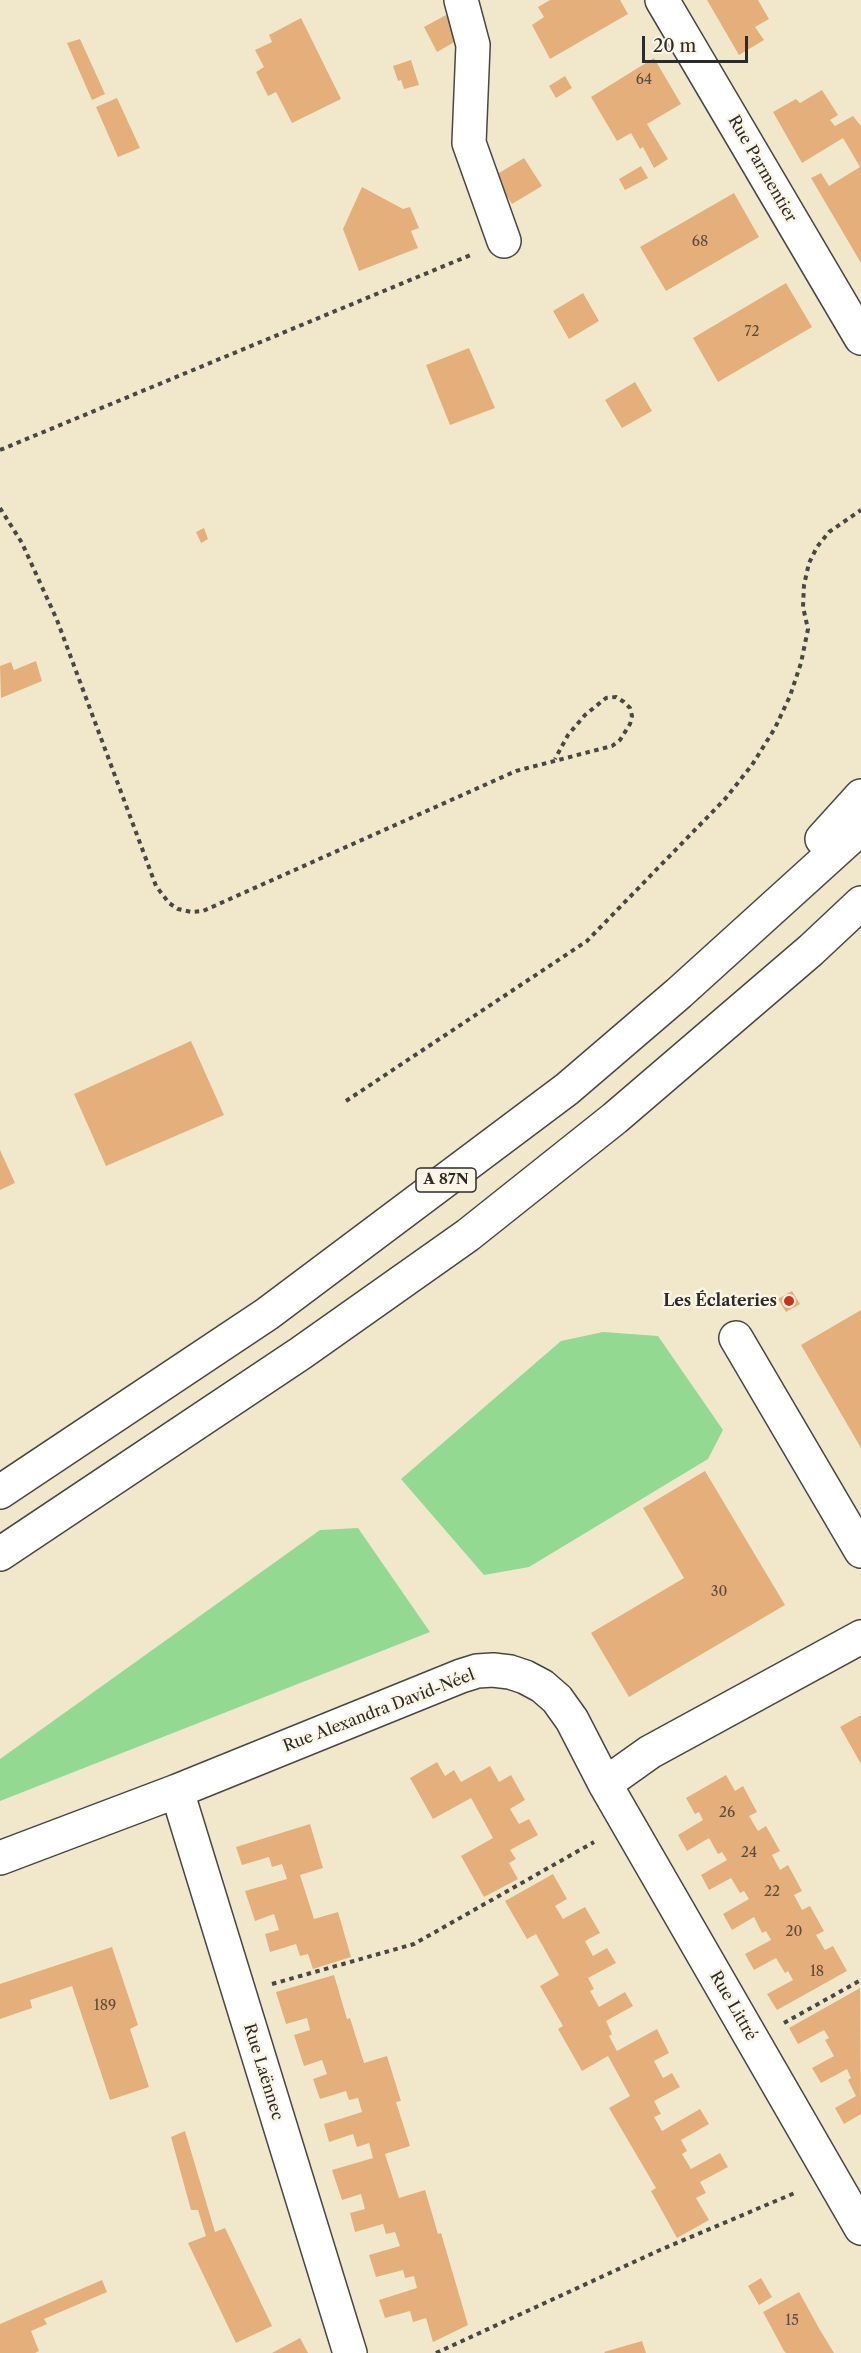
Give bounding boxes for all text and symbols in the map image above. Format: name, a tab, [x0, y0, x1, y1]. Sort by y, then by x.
scale bar	[645, 24, 752, 62]
text: 20 m	[653, 35, 696, 57]
house number: 64	[636, 72, 652, 88]
street label: Rue Parmentier	[724, 112, 800, 226]
house number: 68	[692, 234, 708, 250]
house number: 72	[745, 324, 759, 340]
road number: A 87N	[416, 1168, 476, 1192]
place label: Les Éclateries	[663, 1291, 777, 1311]
marker: Les Éclateries	[782, 1294, 796, 1308]
house number: 30	[711, 1584, 727, 1600]
street label: Rue Alexandra David-Néel	[281, 1666, 477, 1756]
house number: 26	[719, 1805, 735, 1821]
house number: 24	[741, 1845, 757, 1861]
house number: 22	[764, 1884, 780, 1900]
house number: 20	[786, 1924, 802, 1940]
house number: 18	[810, 1964, 824, 1980]
street label: Rue Littré	[705, 1968, 761, 2044]
house number: 189	[94, 1998, 116, 2014]
street label: Rue Laënnec	[239, 2021, 287, 2123]
house number: 15	[785, 2313, 799, 2329]

